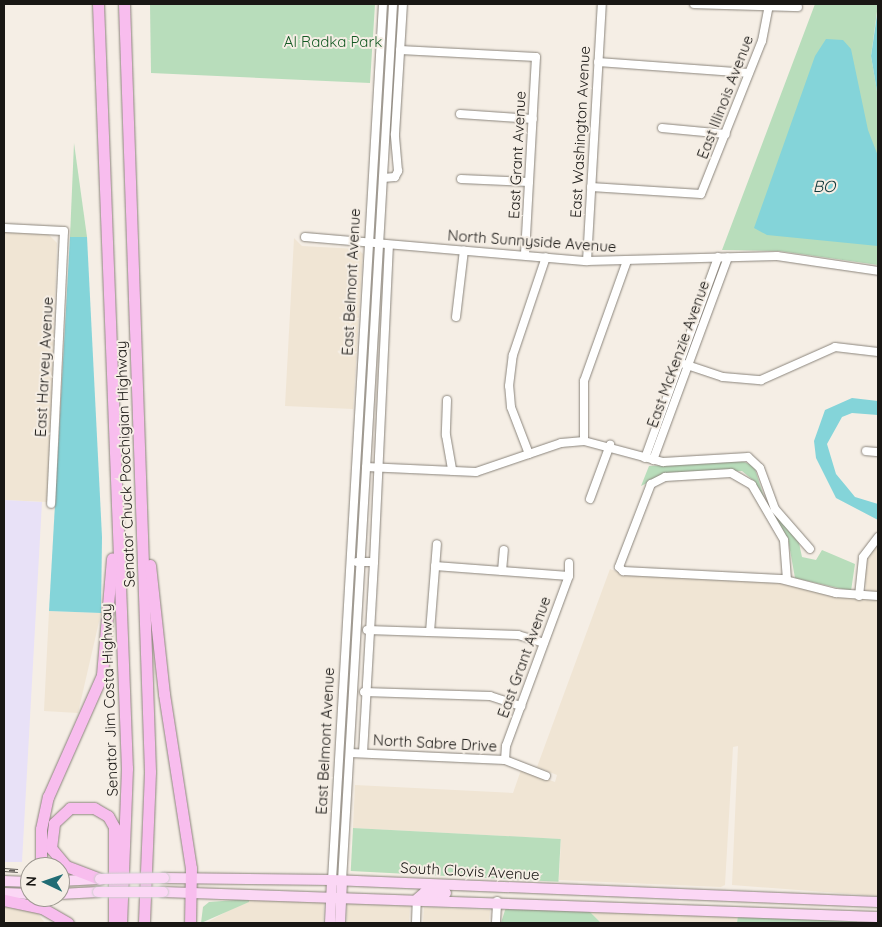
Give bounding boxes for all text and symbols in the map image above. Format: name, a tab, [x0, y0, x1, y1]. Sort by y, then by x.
park label: Al Radka Park	[284, 33, 382, 51]
street label: East Illinois Avenue	[693, 33, 757, 161]
street label: East Washington Avenue	[567, 46, 593, 218]
street label: East Grant Avenue	[505, 91, 529, 219]
water label: BO	[813, 176, 835, 196]
street label: East Belmont Avenue	[338, 208, 364, 356]
street label: North Sunnyside Avenue	[447, 226, 617, 256]
street label: East McKenzie Avenue	[643, 278, 713, 430]
street label: East Harvey Avenue	[31, 296, 57, 438]
street label: Senator Chuck Poochigian Highway	[112, 340, 138, 588]
street label: East Grant Avenue	[494, 594, 554, 720]
street label: Senator Jim Costa Highway	[97, 603, 121, 797]
street label: East Belmont Avenue	[312, 667, 338, 815]
street label: North Sabre Drive	[373, 731, 497, 755]
north arrow	[20, 857, 70, 907]
street label: South Clovis Avenue	[400, 858, 540, 884]
text: N	[22, 876, 40, 887]

